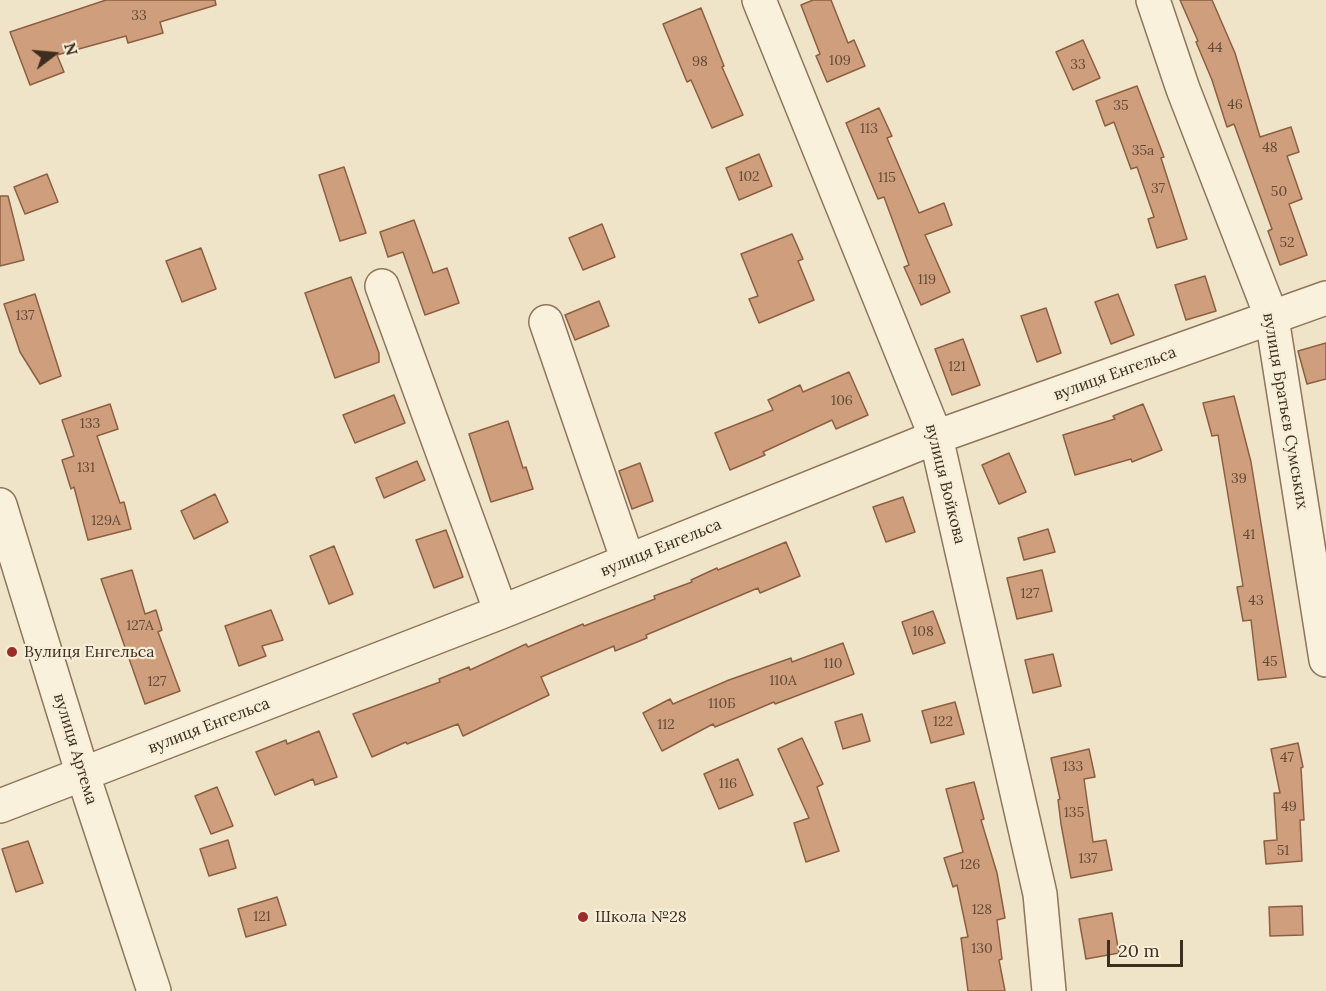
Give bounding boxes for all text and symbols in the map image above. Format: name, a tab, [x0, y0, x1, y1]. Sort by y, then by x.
house number: 33	[131, 8, 147, 24]
north arrow	[24, 24, 84, 84]
text: N	[60, 40, 83, 58]
house number: 44	[1207, 40, 1223, 56]
house number: 109	[829, 53, 851, 69]
house number: 98	[692, 54, 708, 70]
house number: 33	[1070, 57, 1086, 73]
house number: 46	[1227, 97, 1243, 113]
house number: 35	[1113, 98, 1129, 114]
house number: 113	[860, 121, 878, 137]
house number: 48	[1262, 140, 1278, 156]
house number: 35а	[1132, 143, 1154, 159]
house number: 102	[738, 169, 760, 185]
house number: 115	[878, 170, 896, 186]
house number: 37	[1151, 181, 1165, 197]
house number: 50	[1271, 184, 1287, 200]
house number: 52	[1279, 235, 1295, 251]
house number: 119	[918, 272, 936, 288]
house number: 137	[15, 308, 35, 324]
street label: вулиця Братьєв Сумських	[1258, 311, 1312, 511]
street label: вулиця Енгельса	[1051, 343, 1179, 405]
house number: 121	[948, 359, 966, 375]
house number: 106	[831, 393, 853, 409]
house number: 133	[80, 416, 100, 432]
street label: вулиця Войкова	[921, 422, 969, 546]
house number: 131	[77, 460, 95, 476]
house number: 39	[1231, 471, 1247, 487]
house number: 129А	[91, 513, 121, 529]
street label: вулиця Енгельса	[598, 515, 724, 581]
house number: 41	[1243, 527, 1255, 543]
house number: 127	[1020, 586, 1040, 602]
house number: 43	[1248, 593, 1264, 609]
house number: 127А	[126, 618, 154, 634]
house number: 108	[912, 624, 934, 640]
place label: Вулиця Енгельса	[24, 642, 155, 662]
marker: Вулиця Енгельса	[5, 645, 19, 659]
house number: 45	[1262, 654, 1278, 670]
house number: 110	[824, 656, 842, 672]
house number: 110А	[769, 673, 797, 689]
house number: 127	[147, 674, 167, 690]
street label: вулиця Артема	[49, 691, 101, 807]
street label: вулиця Енгельса	[145, 694, 273, 758]
house number: 110Б	[708, 696, 736, 712]
house number: 122	[933, 714, 953, 730]
house number: 112	[657, 717, 675, 733]
house number: 47	[1280, 750, 1294, 766]
house number: 133	[1063, 759, 1083, 775]
house number: 116	[719, 776, 737, 792]
house number: 49	[1281, 799, 1297, 815]
house number: 135	[1064, 805, 1084, 821]
house number: 51	[1277, 843, 1289, 859]
house number: 137	[1078, 851, 1098, 867]
house number: 126	[960, 857, 980, 873]
house number: 128	[972, 902, 992, 918]
place label: Школа №28	[595, 907, 687, 927]
house number: 121	[253, 909, 271, 925]
marker: Школа №28	[576, 910, 590, 924]
scale bar	[1110, 928, 1186, 966]
text: 20 m	[1118, 939, 1160, 962]
house number: 130	[971, 941, 993, 957]

